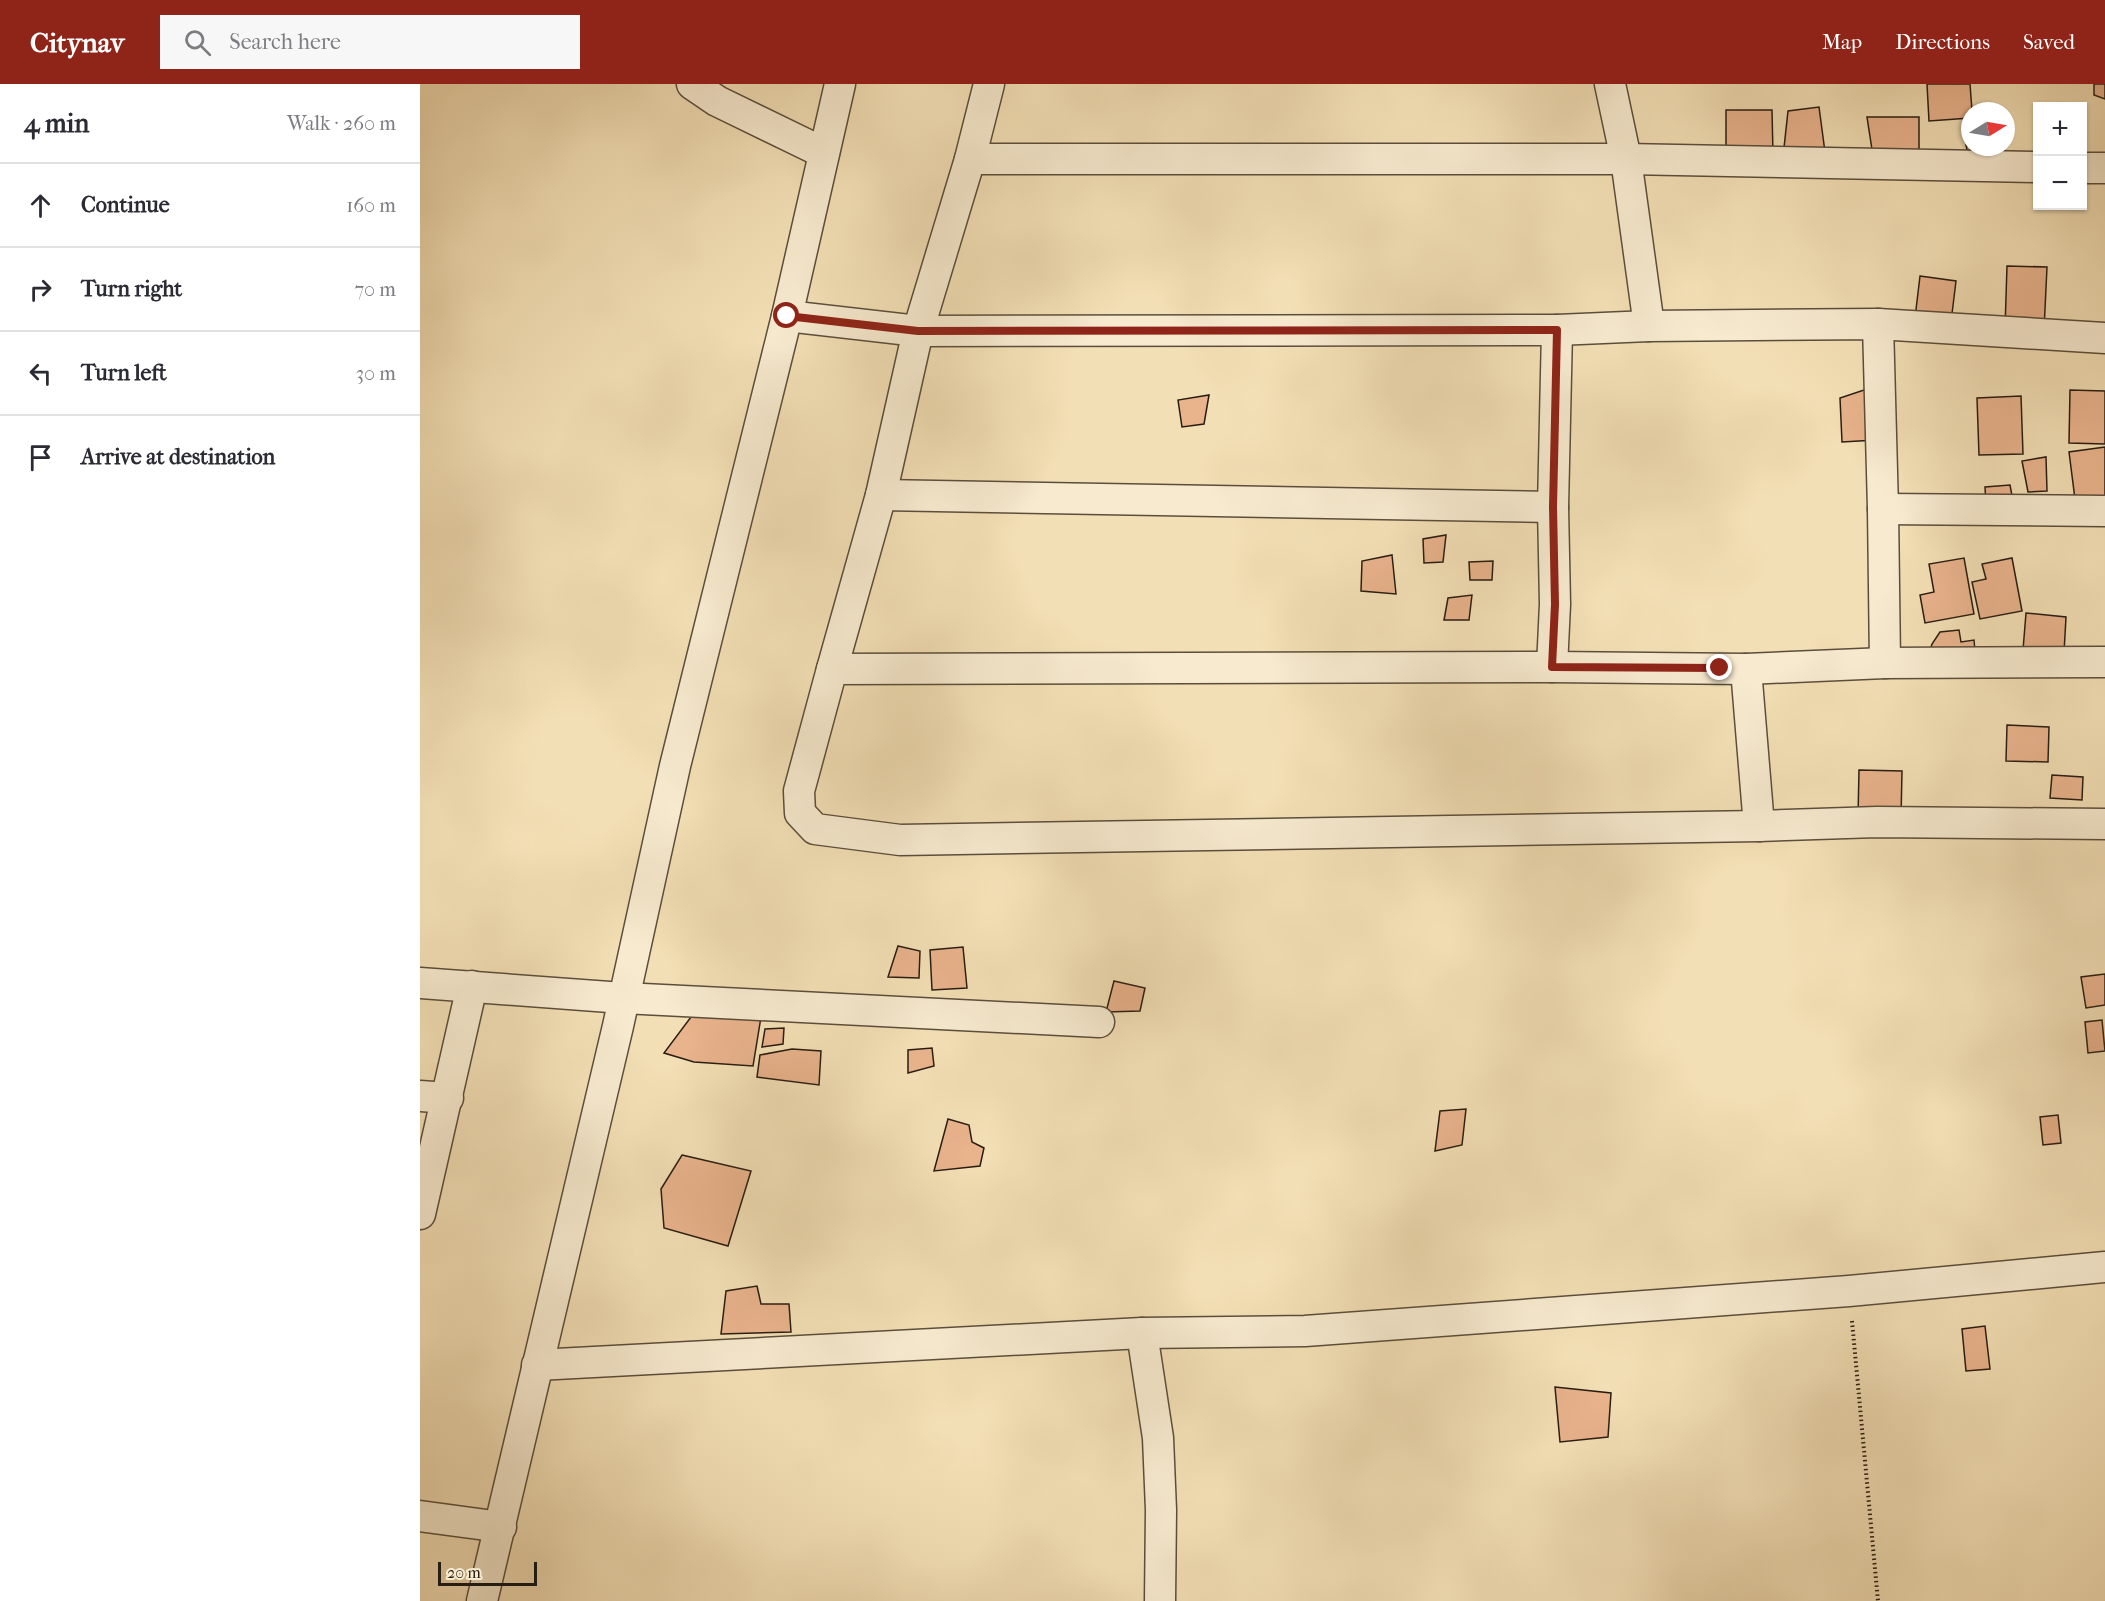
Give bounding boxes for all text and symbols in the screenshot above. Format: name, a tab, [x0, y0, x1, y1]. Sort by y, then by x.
search box	[160, 15, 580, 69]
text: Citynav	[30, 26, 124, 59]
icon: search	[181, 26, 214, 59]
text: Search here	[229, 29, 341, 55]
text: Map	[1822, 30, 1862, 54]
text: Directions	[1895, 30, 1990, 54]
text: Saved	[2023, 30, 2075, 54]
north arrow	[1961, 102, 2015, 156]
map controls	[2033, 102, 2087, 210]
button: +	[2033, 102, 2087, 156]
text: 4 min	[24, 108, 89, 139]
text: Walk · 260 m	[287, 112, 396, 135]
button: −	[2033, 156, 2087, 210]
icon: ahead	[24, 189, 57, 222]
text: Continue	[81, 192, 170, 218]
text: 160 m	[346, 194, 396, 217]
icon: right	[24, 273, 57, 306]
text: Turn right	[81, 276, 182, 302]
text: 70 m	[354, 278, 396, 301]
route start	[773, 302, 799, 328]
icon: left	[24, 357, 57, 390]
text: Turn left	[81, 360, 167, 386]
text: 30 m	[356, 362, 396, 385]
icon: arrive	[24, 441, 57, 474]
text: Arrive at destination	[81, 444, 275, 470]
route end	[1706, 654, 1732, 680]
scale bar	[438, 1559, 537, 1586]
text: 20 m	[447, 1563, 481, 1582]

